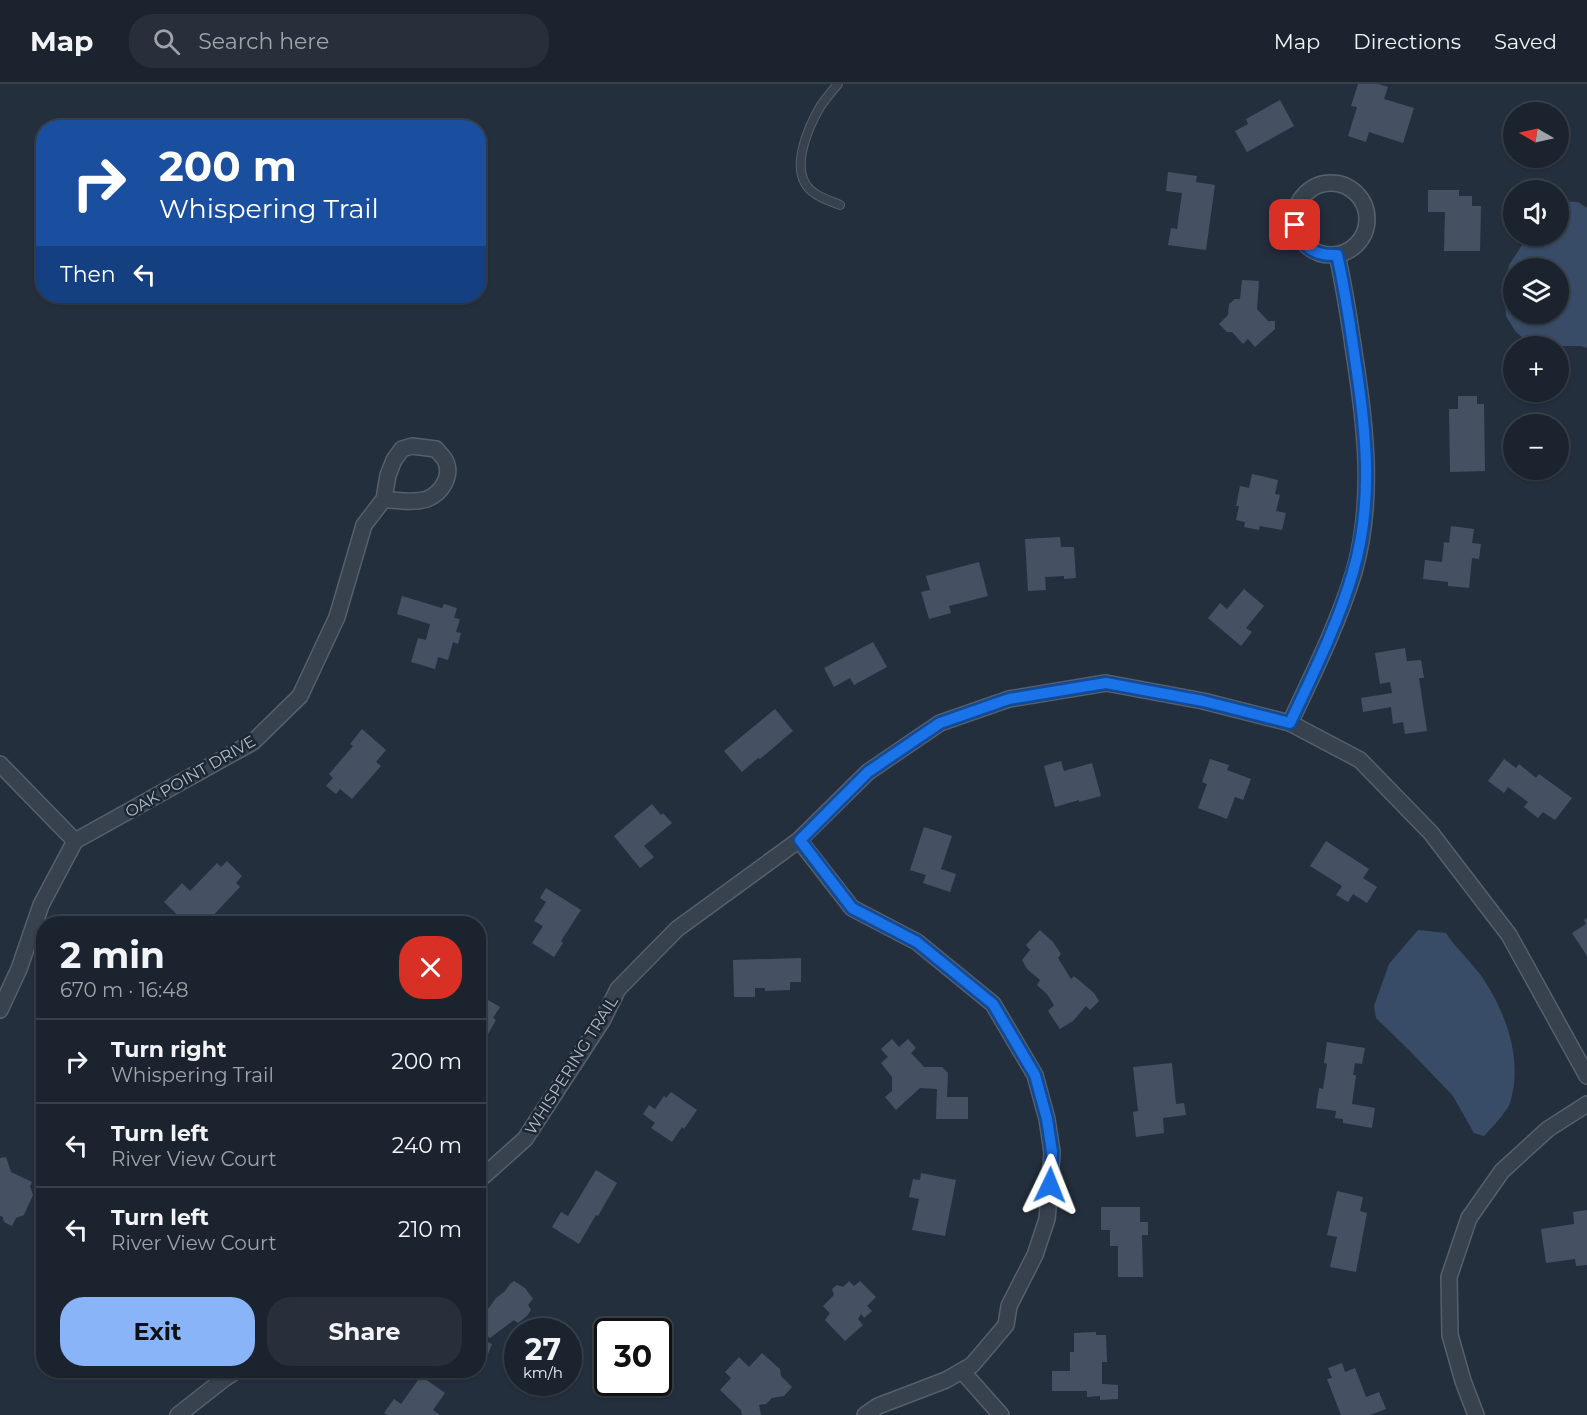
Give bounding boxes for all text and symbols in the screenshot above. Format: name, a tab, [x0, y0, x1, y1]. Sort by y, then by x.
search box	[129, 14, 549, 68]
text: Map	[30, 24, 93, 58]
icon: search	[150, 25, 183, 58]
text: Search here	[198, 28, 329, 55]
text: Map	[1274, 29, 1320, 54]
text: Directions	[1353, 29, 1461, 54]
text: Saved	[1494, 29, 1557, 54]
north arrow	[1503, 102, 1569, 168]
map controls	[1503, 102, 1569, 480]
text: 200 m	[159, 140, 297, 192]
icon: right	[60, 144, 138, 222]
button: sound	[1503, 180, 1569, 246]
text: Whispering Trail	[159, 192, 379, 225]
pin	[1269, 199, 1320, 250]
icon: arrive	[1278, 208, 1311, 241]
icon: left	[128, 258, 161, 291]
button: layers	[1503, 258, 1569, 324]
text: Then	[60, 261, 116, 288]
button: +	[1503, 336, 1569, 402]
button: −	[1503, 414, 1569, 480]
street label: OAK POINT DRIVE	[122, 731, 259, 822]
text: 2 min	[60, 933, 165, 977]
button: close	[399, 936, 462, 999]
text: 670 m · 16:48	[60, 978, 188, 1002]
street label: WHISPERING TRAIL	[521, 992, 622, 1138]
text: Turn right	[111, 1036, 226, 1063]
icon: right	[60, 1045, 93, 1078]
text: 200 m	[391, 1048, 462, 1075]
text: Whispering Trail	[111, 1063, 274, 1087]
text: Turn left	[111, 1120, 209, 1147]
icon: left	[60, 1129, 93, 1162]
text: 240 m	[392, 1132, 462, 1159]
text: River View Court	[111, 1147, 277, 1171]
position arrow	[1018, 1153, 1082, 1217]
text: Turn left	[111, 1204, 209, 1231]
icon: left	[60, 1213, 93, 1246]
text: 210 m	[398, 1216, 462, 1243]
text: River View Court	[111, 1231, 277, 1255]
button: Exit	[60, 1297, 255, 1366]
button: Share	[267, 1297, 462, 1366]
speed limit sign: 30	[594, 1318, 672, 1396]
text: 27	[525, 1331, 561, 1368]
text: km/h	[523, 1363, 563, 1382]

